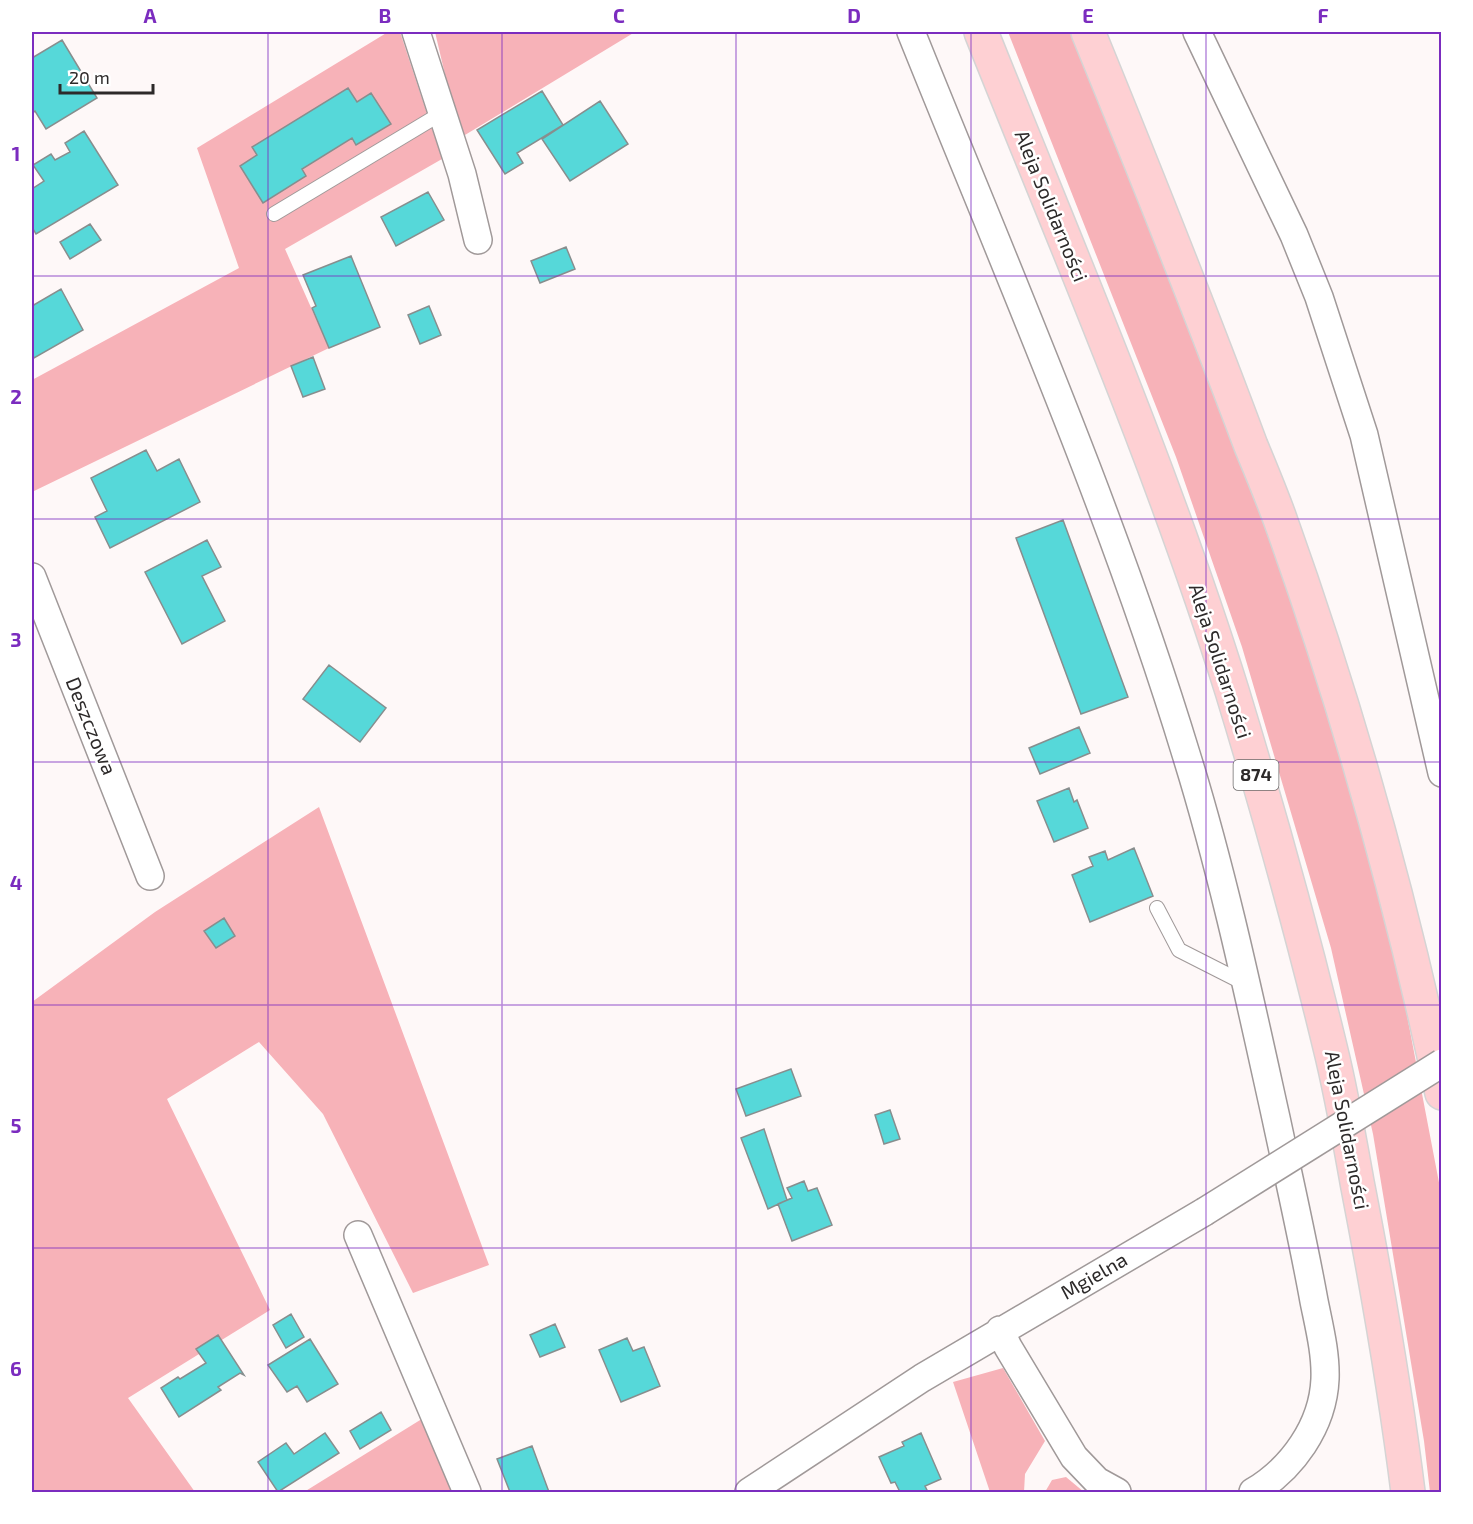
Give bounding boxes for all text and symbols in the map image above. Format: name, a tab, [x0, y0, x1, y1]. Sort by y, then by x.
text: A	[143, 3, 157, 27]
text: B	[379, 3, 391, 27]
text: C	[613, 3, 625, 27]
text: D	[847, 3, 861, 27]
text: E	[1082, 3, 1094, 27]
text: F	[1317, 3, 1329, 27]
scale bar	[60, 57, 153, 95]
text: 20 m	[69, 66, 110, 88]
street label: Aleja Solidarności	[1011, 126, 1093, 285]
text: 1	[12, 141, 20, 165]
text: 2	[10, 384, 22, 408]
street label: Aleja Solidarności	[1185, 580, 1257, 741]
text: 3	[10, 627, 22, 651]
street label: Deszczowa	[62, 673, 122, 778]
road number: 874	[1234, 760, 1278, 790]
text: 4	[10, 870, 23, 894]
street label: Aleja Solidarności	[1321, 1048, 1375, 1211]
text: 5	[10, 1113, 22, 1137]
street label: Mgielna	[1056, 1247, 1131, 1304]
text: 6	[10, 1356, 22, 1380]

